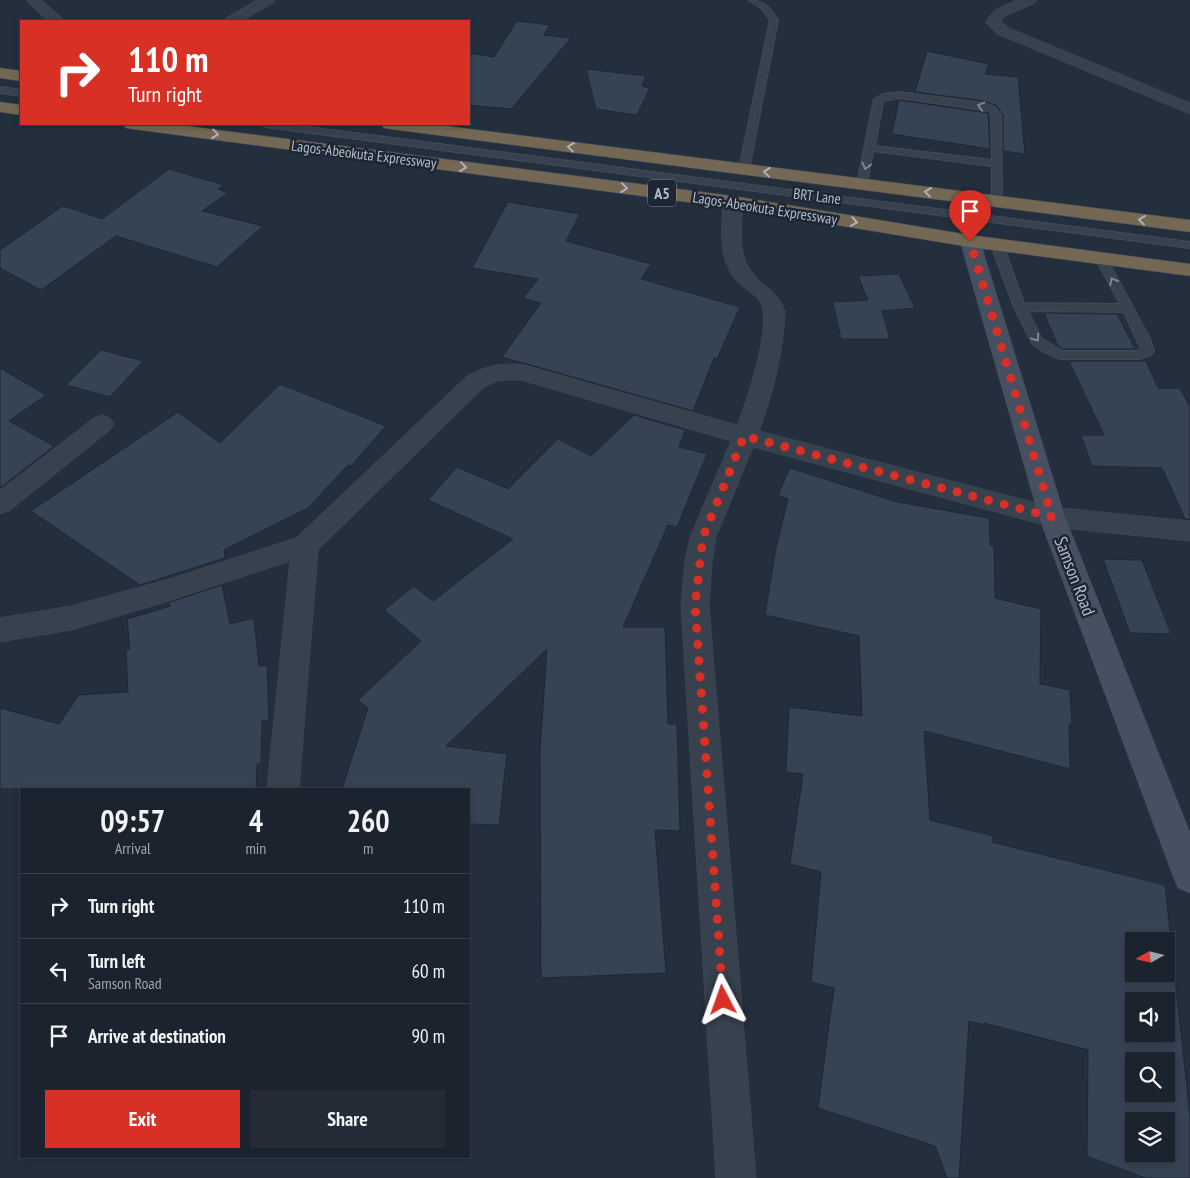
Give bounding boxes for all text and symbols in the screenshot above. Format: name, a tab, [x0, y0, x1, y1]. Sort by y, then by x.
text: 110 m	[128, 36, 209, 82]
icon: right	[45, 40, 110, 105]
text: Turn right	[128, 80, 202, 108]
one-way arrow	[978, 102, 986, 112]
one-way arrow	[211, 129, 219, 139]
street label: Lagos-Abeokuta Expressway	[290, 136, 438, 172]
one-way arrow	[567, 142, 575, 153]
one-way arrow	[459, 161, 467, 172]
one-way arrow	[861, 161, 872, 170]
one-way arrow	[763, 167, 772, 177]
road number: A5	[648, 180, 676, 207]
one-way arrow	[620, 182, 628, 193]
street label: BRT Lane	[792, 184, 842, 208]
street label: Lagos-Abeokuta Expressway	[691, 187, 839, 229]
one-way arrow	[924, 187, 932, 198]
pin	[949, 190, 991, 241]
icon: arrive	[956, 197, 984, 225]
one-way arrow	[1137, 215, 1145, 226]
one-way arrow	[850, 216, 858, 227]
one-way arrow	[1109, 277, 1119, 286]
one-way arrow	[1030, 332, 1039, 342]
street label: Samson Road	[1049, 533, 1101, 619]
text: 09:57	[100, 801, 165, 840]
text: 4	[249, 801, 263, 840]
text: 260	[347, 801, 390, 840]
text: Arrival	[115, 838, 151, 858]
text: min	[245, 838, 266, 858]
text: m	[363, 838, 373, 858]
icon: right	[45, 892, 73, 920]
text: Turn right	[88, 894, 154, 918]
text: 110 m	[403, 894, 445, 918]
north arrow	[1125, 932, 1175, 982]
map controls	[1125, 932, 1175, 1162]
text: Turn left	[88, 949, 145, 973]
icon: left	[45, 957, 73, 985]
text: 60 m	[412, 959, 445, 983]
text: Samson Road	[88, 973, 162, 993]
position arrow	[696, 973, 748, 1025]
button: sound	[1125, 992, 1175, 1042]
icon: arrive	[45, 1022, 73, 1050]
text: Arrive at destination	[88, 1024, 226, 1048]
text: 90 m	[412, 1024, 445, 1048]
button: search	[1125, 1052, 1175, 1102]
button: Exit	[45, 1090, 240, 1148]
button: Share	[250, 1090, 445, 1148]
button: layers	[1125, 1112, 1175, 1162]

